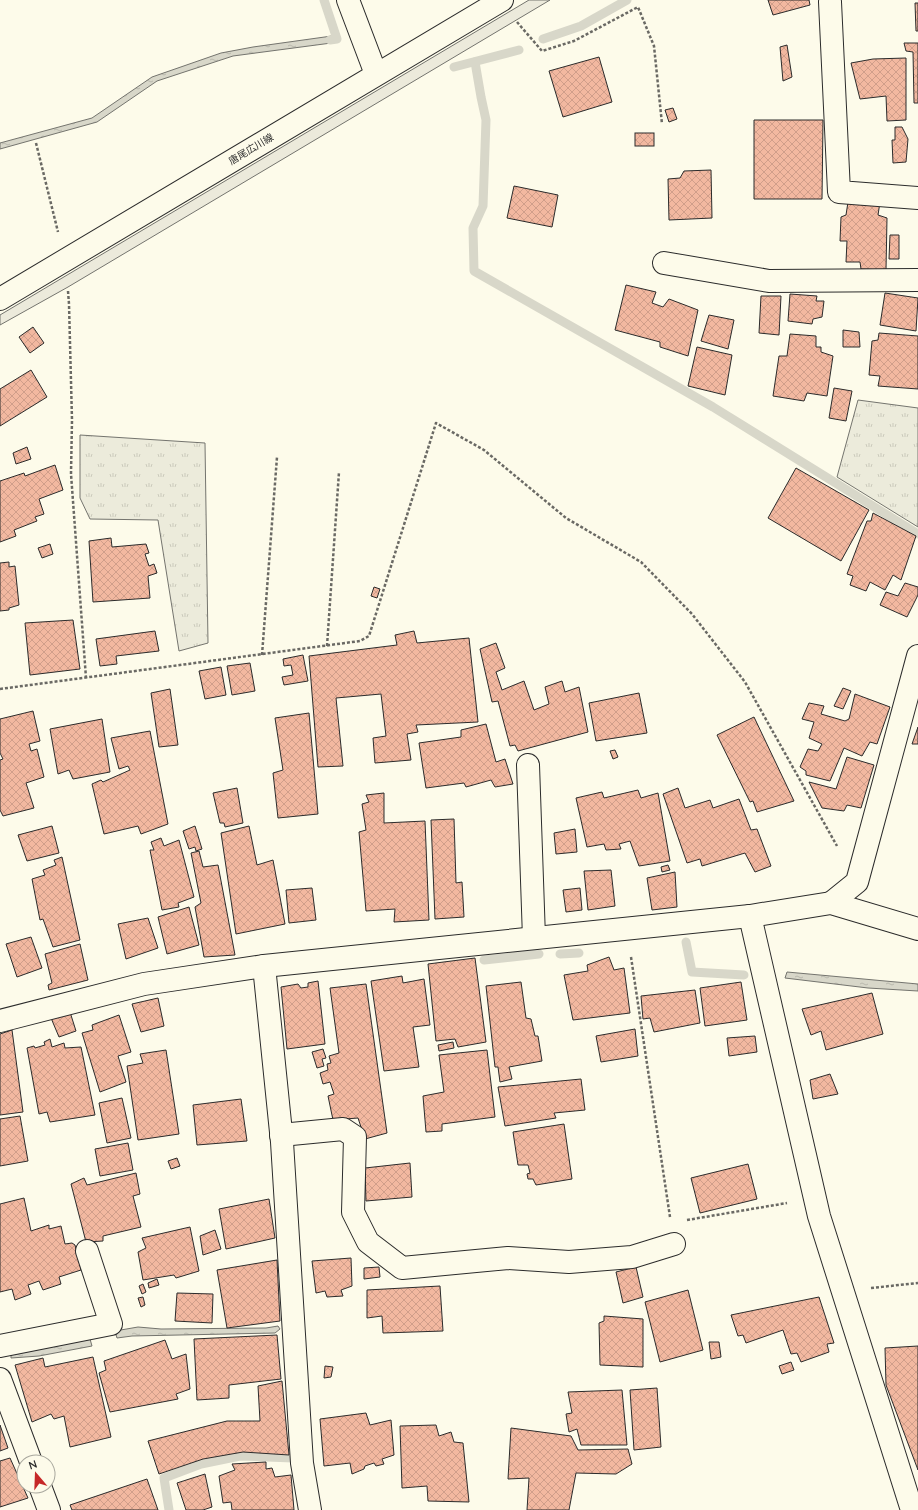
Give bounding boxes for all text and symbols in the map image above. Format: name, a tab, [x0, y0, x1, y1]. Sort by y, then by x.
street label: 唐尾広川線	[226, 131, 276, 167]
north arrow	[16, 1454, 56, 1494]
text: N	[27, 1457, 39, 1472]

